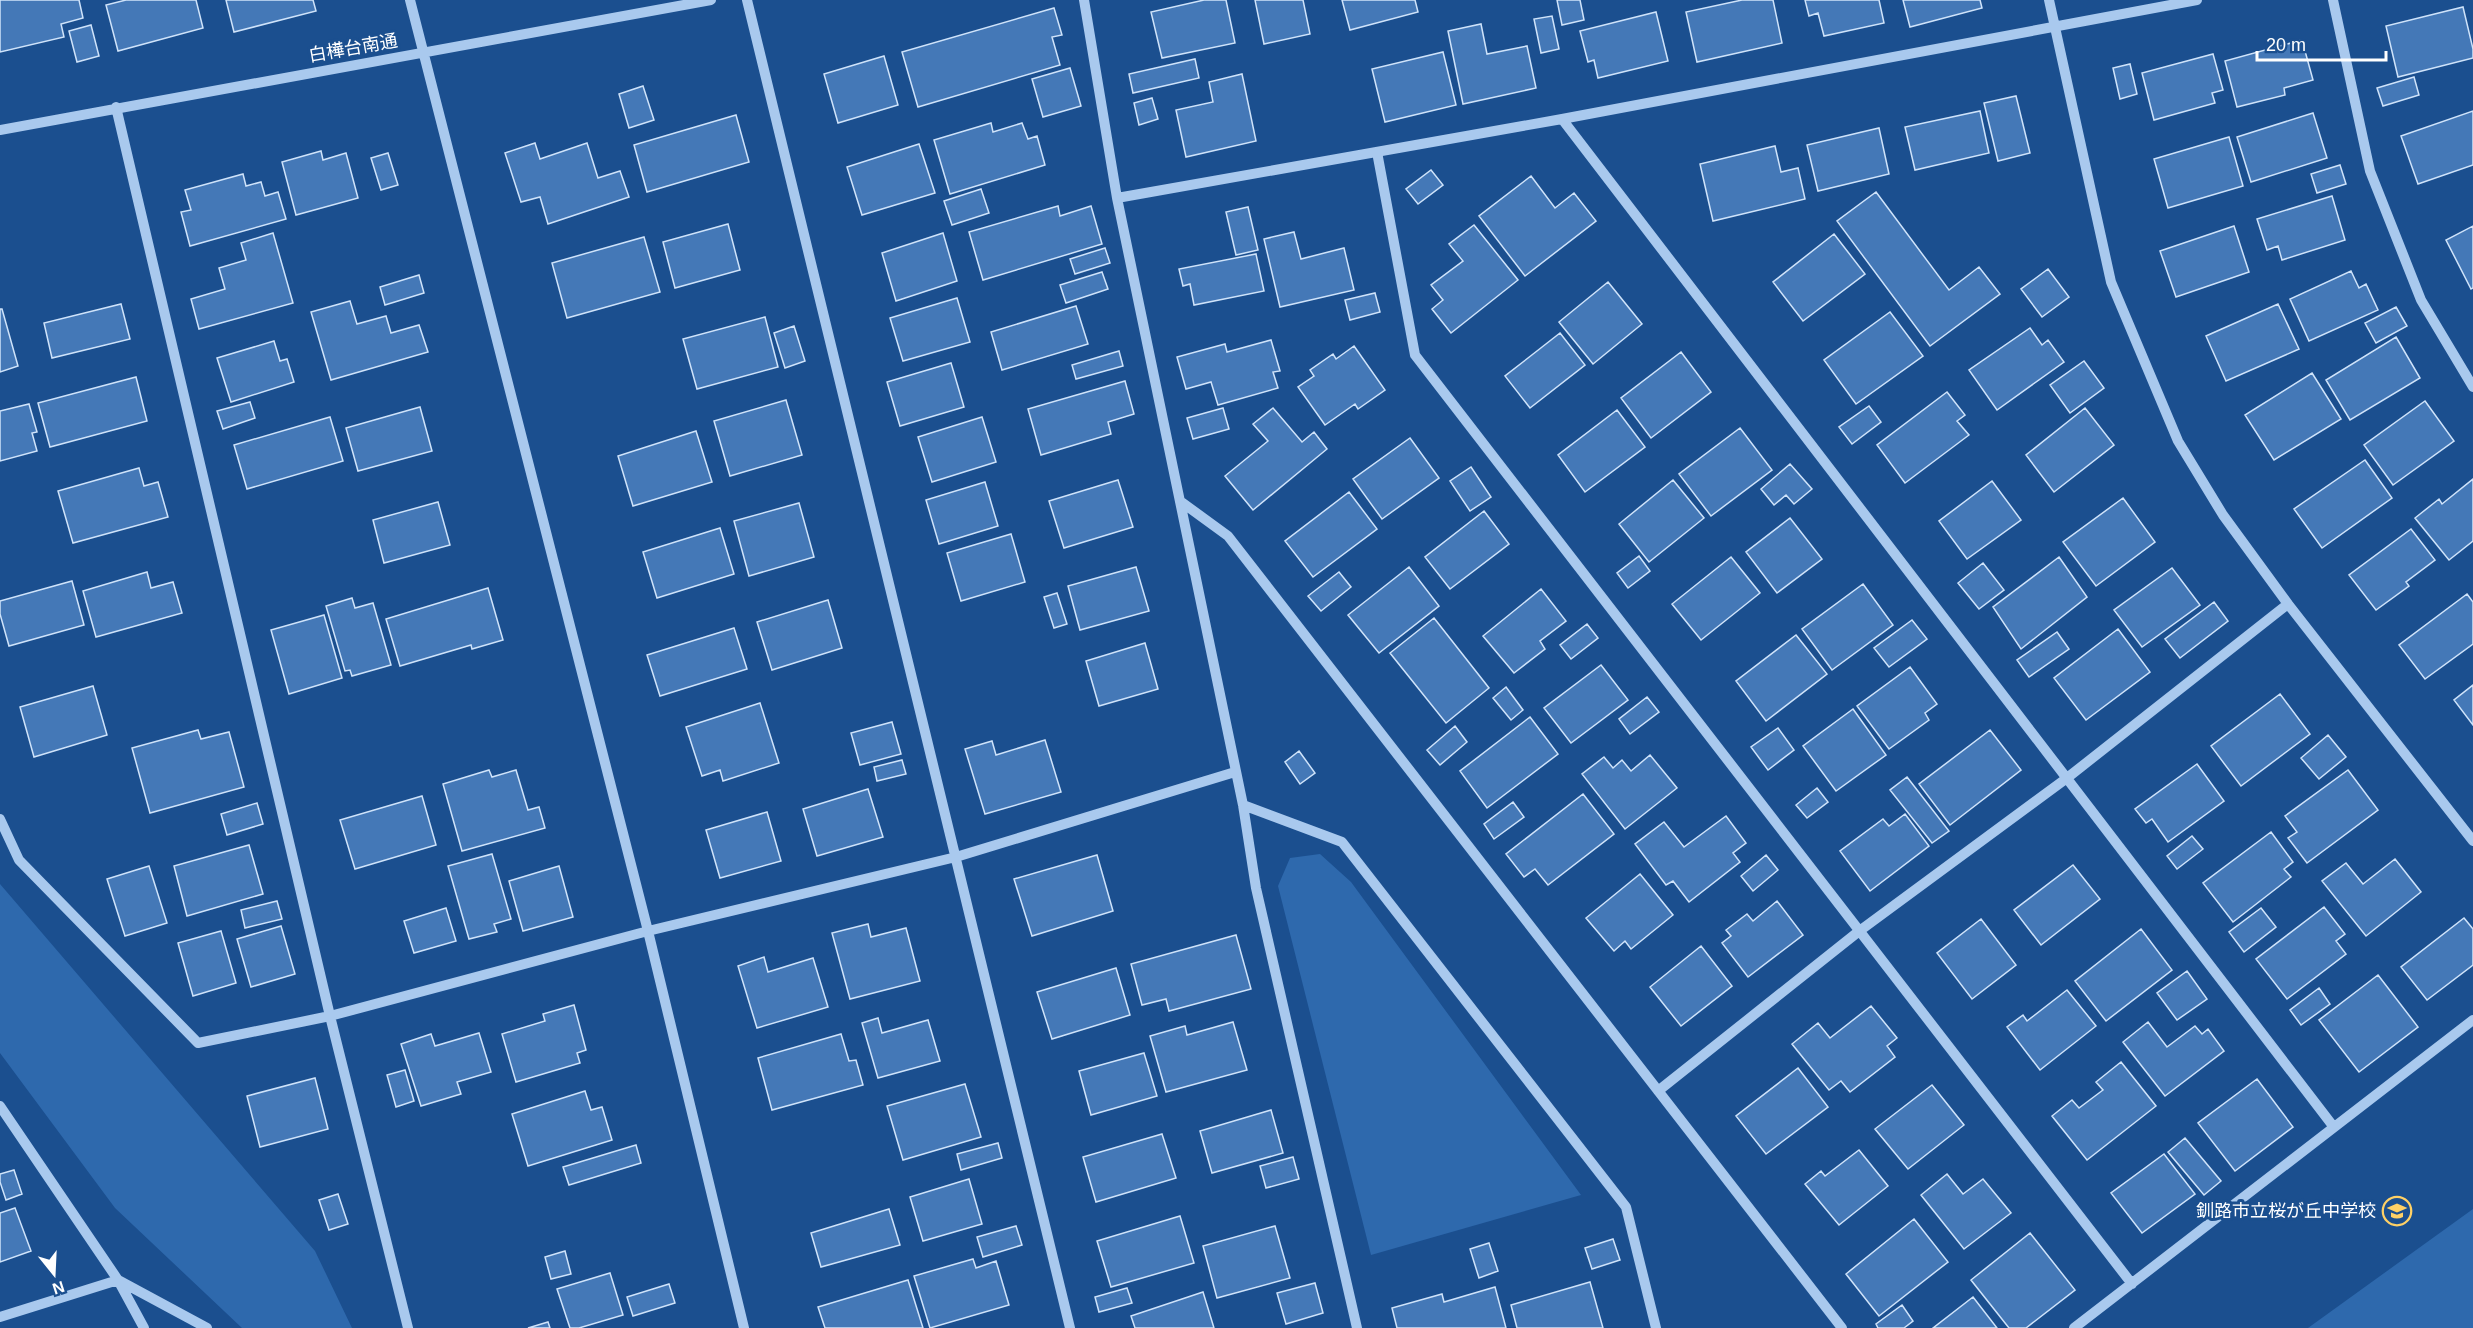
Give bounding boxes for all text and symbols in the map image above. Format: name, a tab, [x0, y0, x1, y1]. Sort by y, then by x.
scale bar	[2257, 24, 2386, 62]
street label: 白樺台南通	[307, 30, 399, 66]
text: 20 m	[2266, 35, 2306, 55]
school or university icon: 釧路市立桜が丘中学校	[2381, 1195, 2413, 1227]
place label: 釧路市立桜が丘中学校	[2196, 1201, 2376, 1221]
north arrow	[24, 1244, 84, 1304]
text: N	[50, 1278, 67, 1298]

